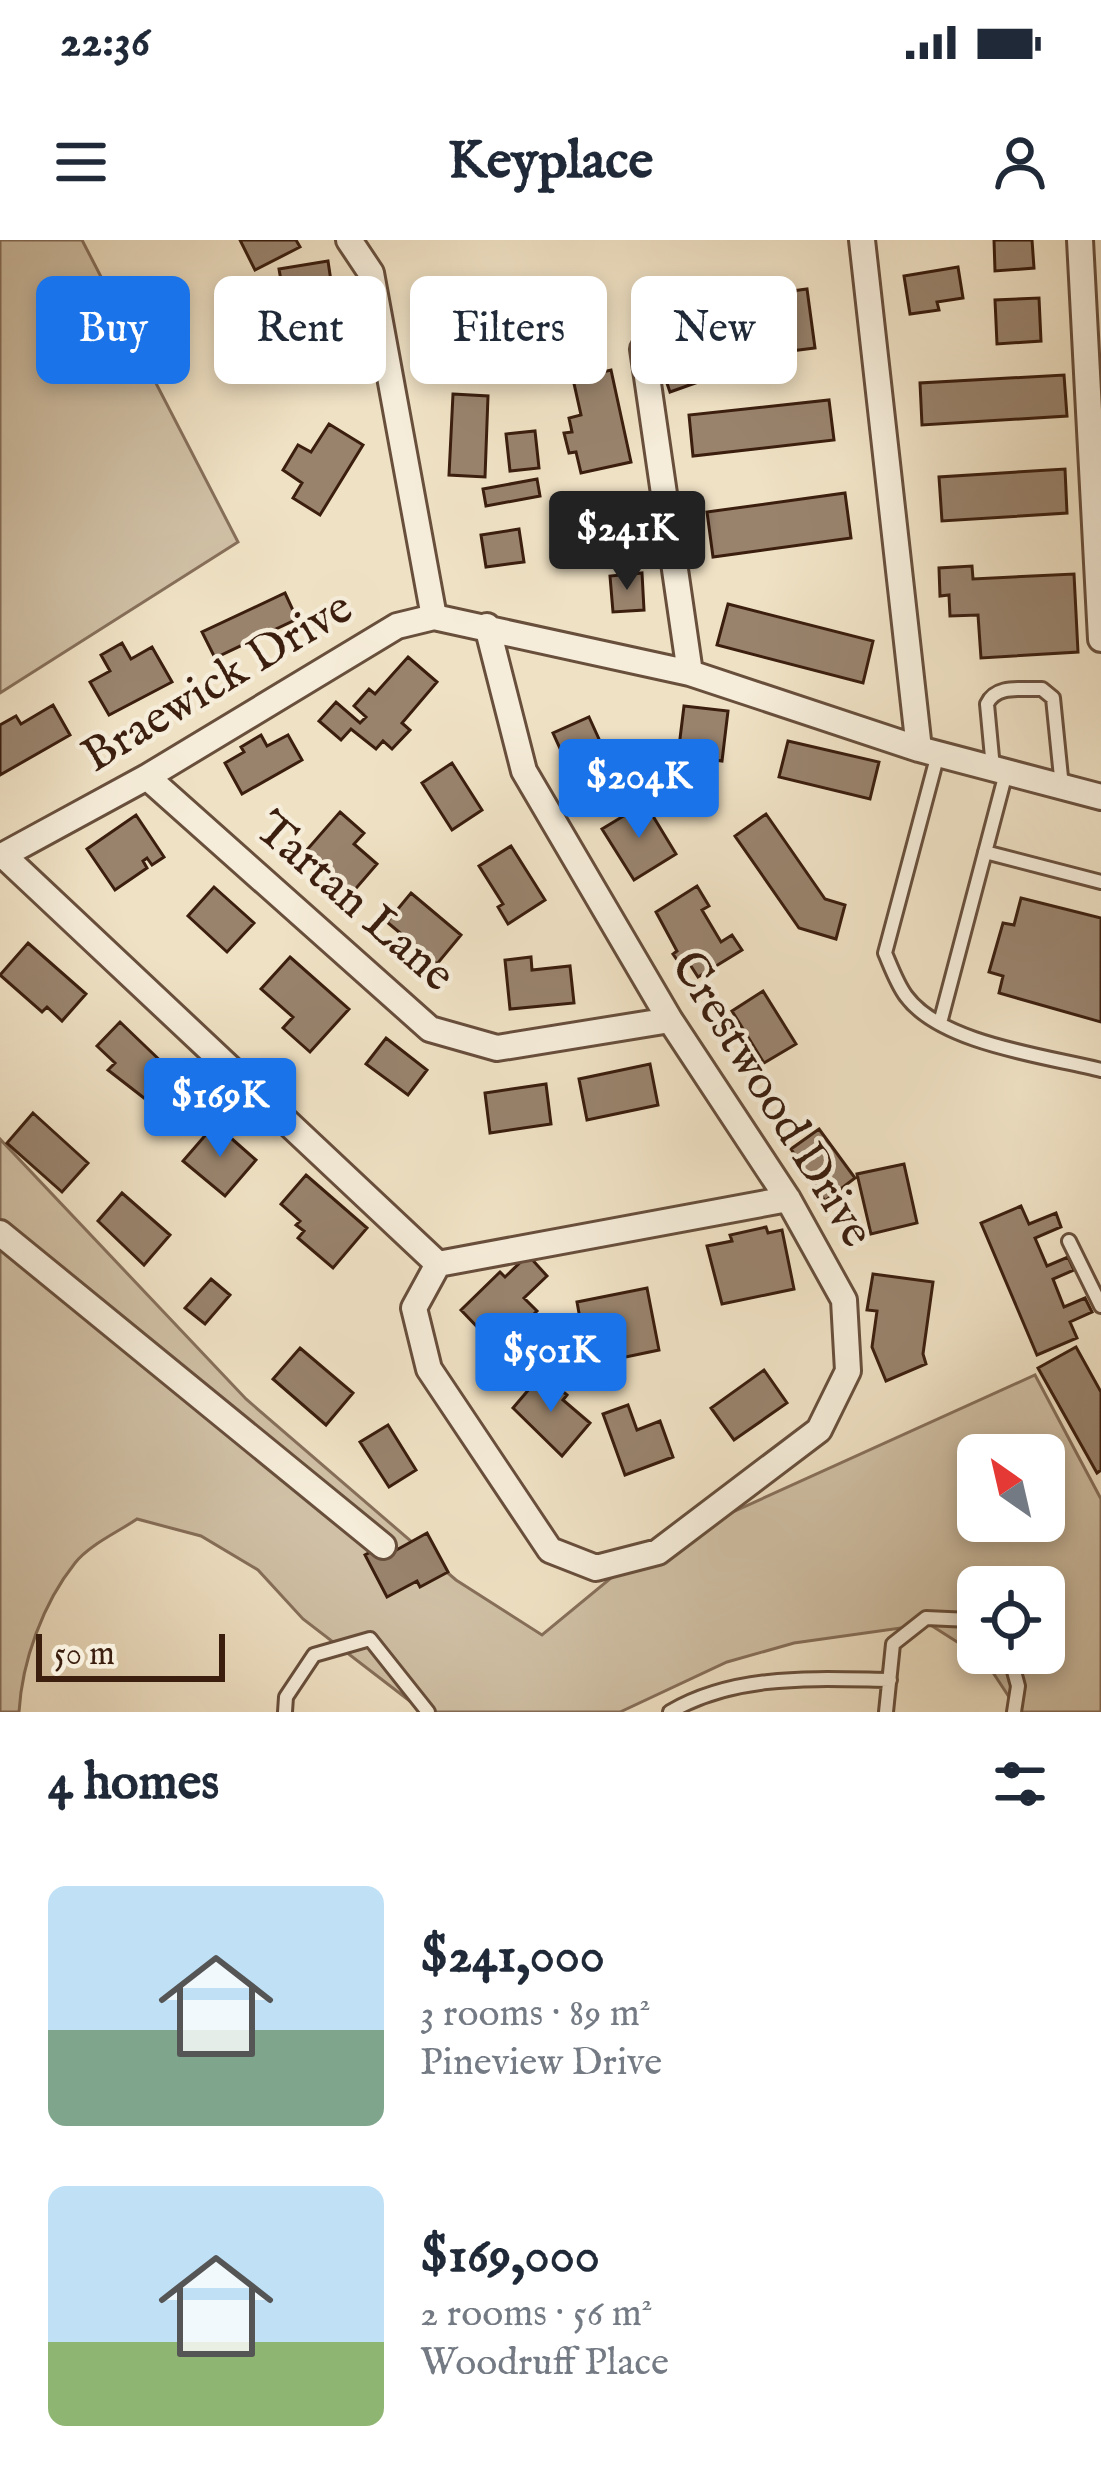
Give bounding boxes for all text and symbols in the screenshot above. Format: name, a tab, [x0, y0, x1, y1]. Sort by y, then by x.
text: 22:36	[60, 14, 150, 71]
text: Keyplace	[448, 128, 653, 197]
icon: menu	[48, 129, 114, 195]
icon: person	[987, 129, 1053, 195]
chip: Buy	[36, 276, 190, 384]
chip: Rent	[214, 276, 386, 384]
chip: Filters	[410, 276, 607, 384]
chip: New	[631, 276, 797, 384]
pin: $241K	[543, 491, 711, 593]
text: $241K	[576, 505, 678, 554]
street label: Braewick Drive	[72, 579, 364, 787]
pin: $204K	[555, 739, 723, 841]
text: $204K	[586, 753, 692, 802]
street label: Tartan Lane	[242, 800, 466, 1006]
street label: Crestwood Drive	[656, 941, 886, 1259]
pin: $169K	[136, 1058, 304, 1160]
text: $169K	[171, 1072, 269, 1121]
pin: $501K	[467, 1313, 635, 1415]
text: $501K	[502, 1327, 600, 1376]
north arrow	[957, 1434, 1065, 1542]
map controls	[957, 1434, 1065, 1674]
button: locate	[957, 1566, 1065, 1674]
scale bar	[36, 1628, 225, 1681]
text: 50 m	[54, 1634, 115, 1676]
icon: filters	[987, 1751, 1053, 1817]
text: 4 homes	[48, 1752, 219, 1817]
text: $241,000	[420, 1925, 605, 1990]
icon: home	[144, 1934, 288, 2078]
text: 3 rooms · 89 m²	[420, 1990, 651, 2039]
text: Pineview Drive	[420, 2039, 662, 2088]
text: $169,000	[420, 2225, 600, 2290]
icon: home	[144, 2234, 288, 2378]
text: 2 rooms · 56 m²	[420, 2290, 653, 2339]
text: Woodruff Place	[420, 2339, 669, 2388]

